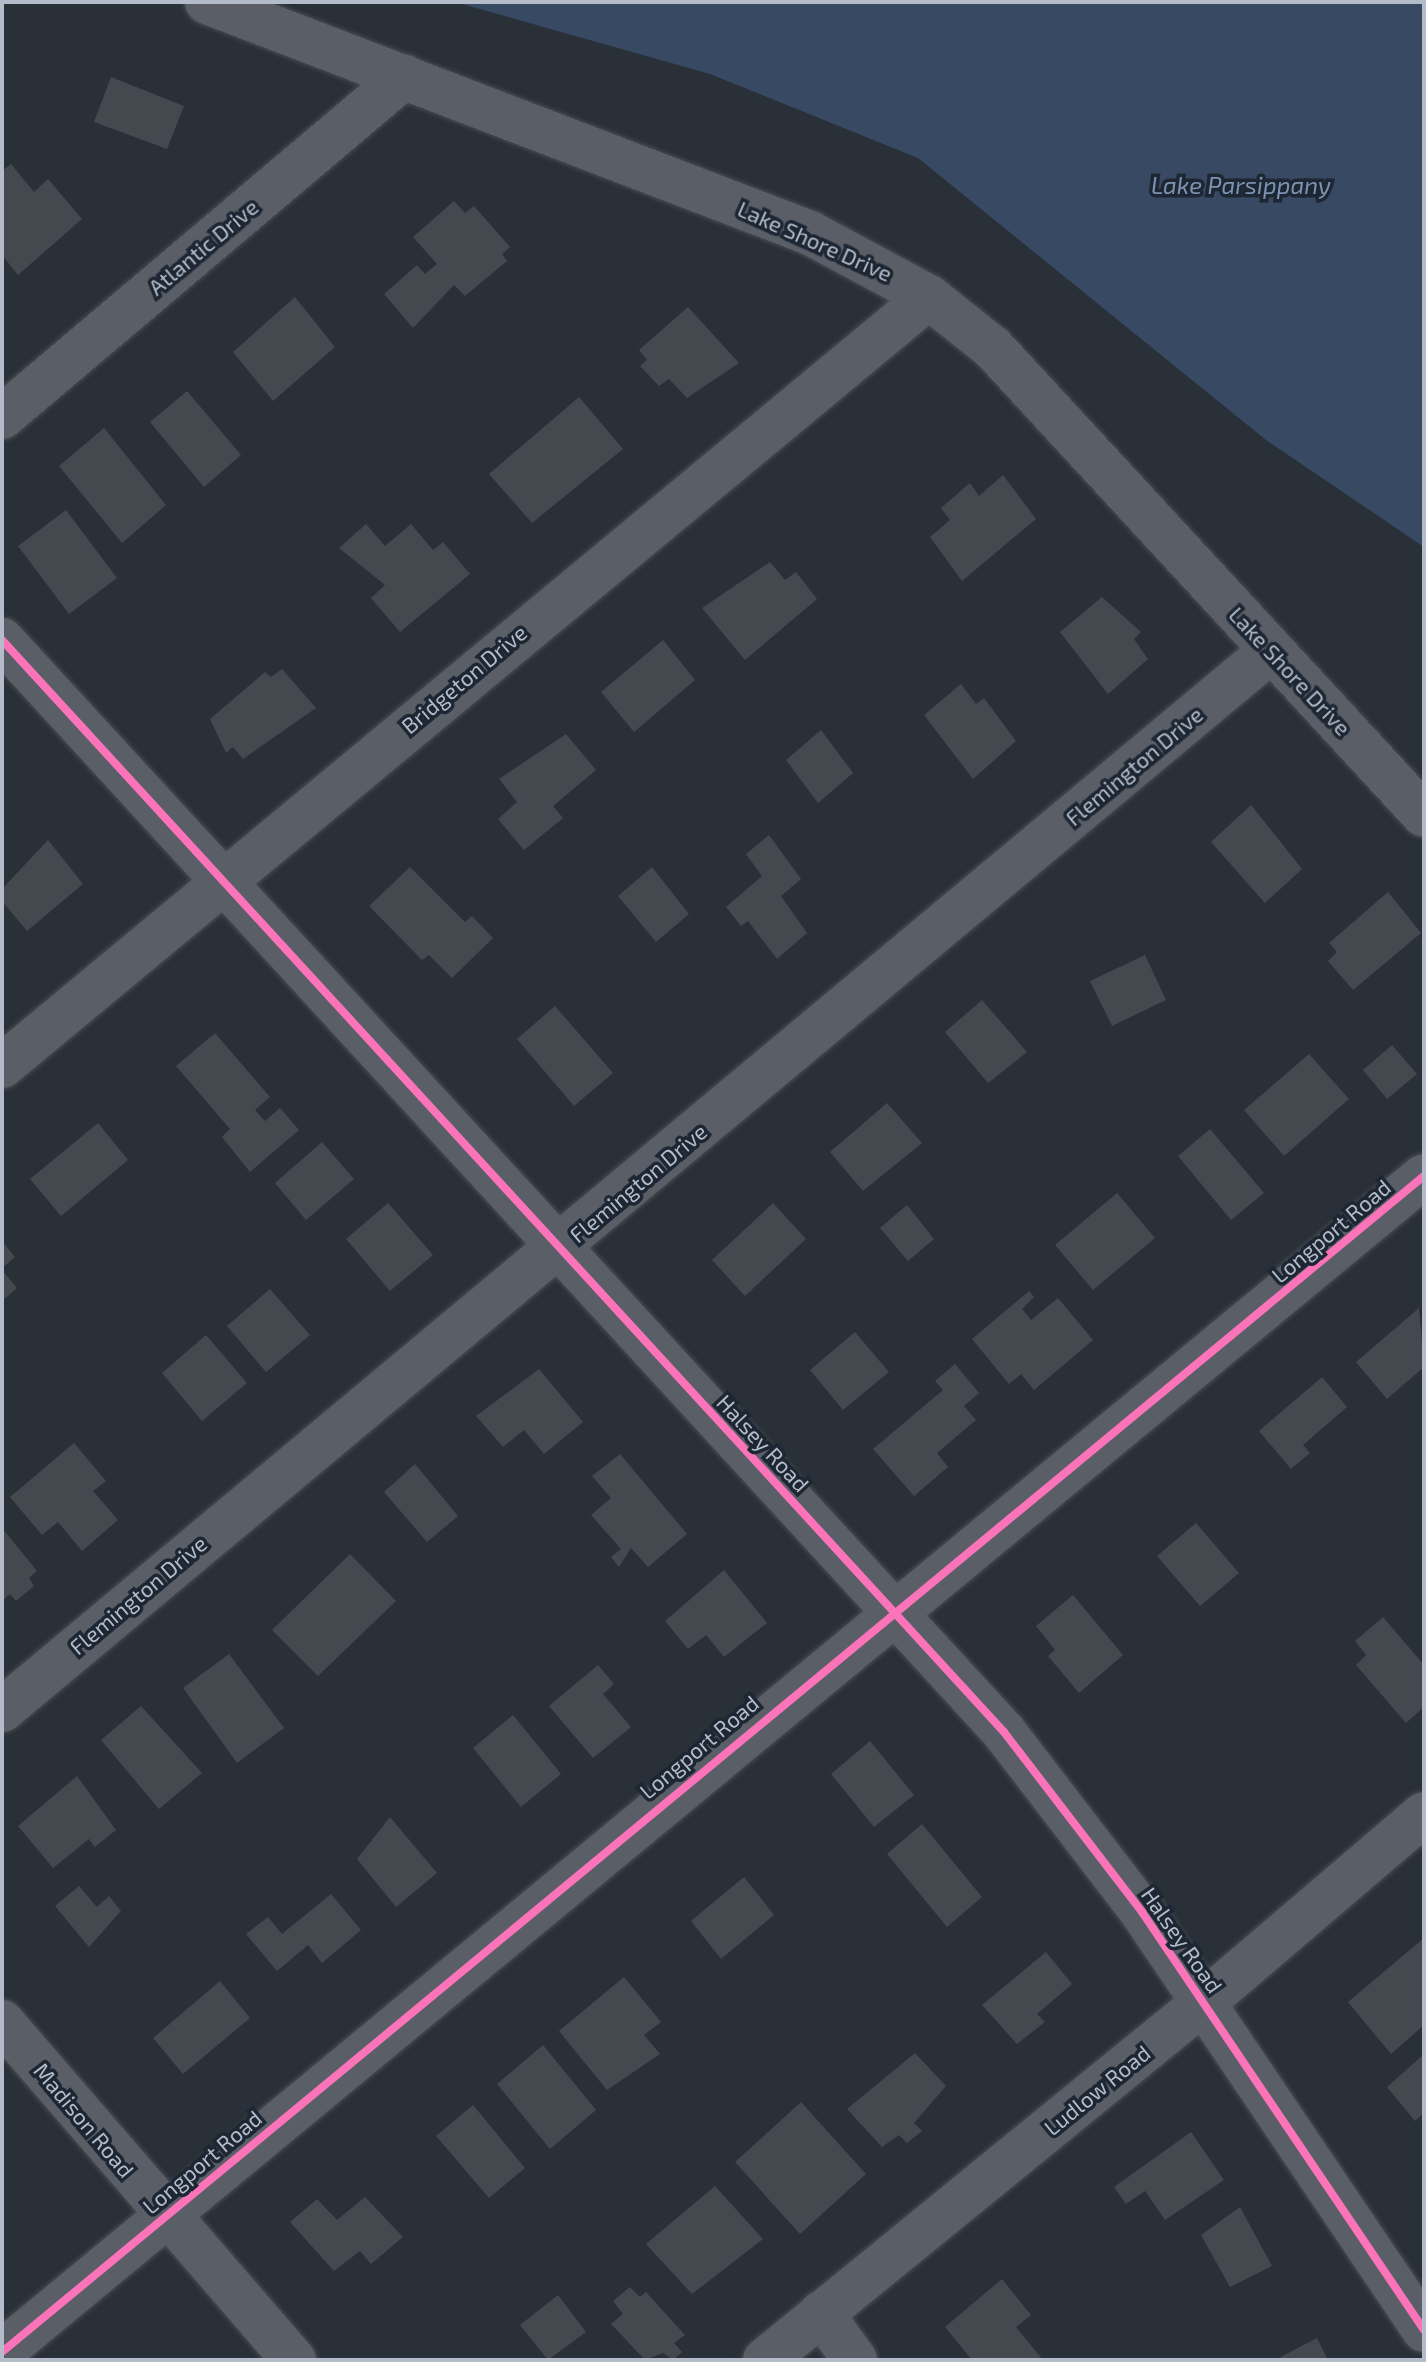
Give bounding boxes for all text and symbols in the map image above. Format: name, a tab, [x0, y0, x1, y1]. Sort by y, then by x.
water label: Lake Parsippany	[1151, 171, 1331, 199]
street label: Atlantic Drive	[143, 194, 263, 300]
street label: Lake Shore Drive	[734, 195, 896, 287]
street label: Lake Shore Drive	[1224, 601, 1356, 741]
street label: Bridgeton Drive	[396, 619, 532, 739]
street label: Flemington Drive	[1060, 701, 1208, 831]
street label: Flemington Drive	[564, 1118, 712, 1248]
street label: Longport Road	[1266, 1174, 1396, 1288]
street label: Halsey Road	[711, 1389, 815, 1497]
street label: Flemington Drive	[64, 1530, 212, 1660]
street label: Longport Road	[634, 1690, 764, 1804]
street label: Halsey Road	[1136, 1882, 1228, 1998]
street label: Ludlow Road	[1039, 2039, 1155, 2141]
street label: Madison Road	[28, 2057, 140, 2183]
street label: Longport Road	[137, 2105, 267, 2219]

